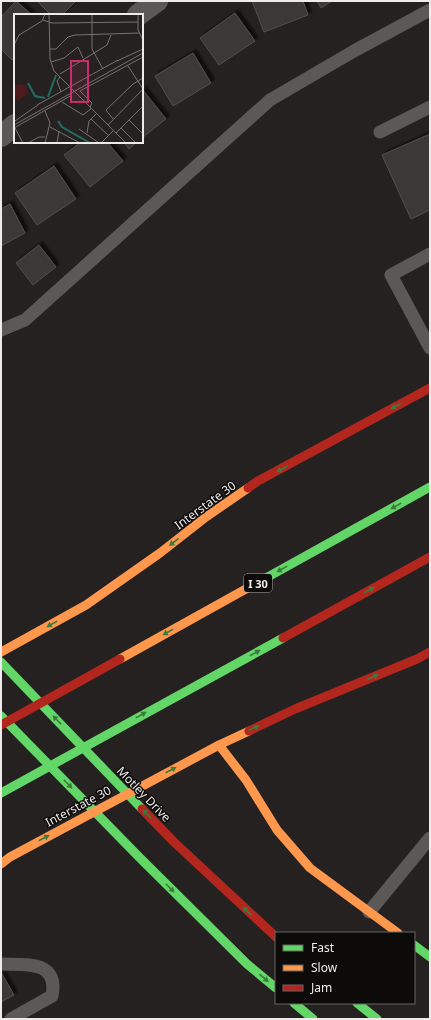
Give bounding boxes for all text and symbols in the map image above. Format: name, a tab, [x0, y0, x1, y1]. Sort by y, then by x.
inset map	[14, 14, 143, 143]
one-way arrow	[390, 403, 402, 410]
one-way arrow	[276, 465, 288, 472]
street label: Interstate 30	[171, 477, 239, 533]
one-way arrow	[390, 503, 402, 510]
one-way arrow	[169, 537, 180, 546]
one-way arrow	[276, 566, 288, 573]
road number: I 30	[244, 574, 272, 592]
one-way arrow	[363, 587, 375, 594]
one-way arrow	[46, 621, 57, 628]
one-way arrow	[163, 629, 174, 636]
one-way arrow	[249, 650, 261, 656]
one-way arrow	[368, 674, 379, 680]
one-way arrow	[135, 712, 147, 719]
one-way arrow	[52, 715, 62, 725]
one-way arrow	[248, 725, 260, 731]
street label: Motley Drive	[113, 763, 175, 826]
one-way arrow	[165, 767, 177, 774]
one-way arrow	[63, 779, 72, 789]
street label: Interstate 30	[42, 781, 114, 830]
one-way arrow	[142, 809, 152, 819]
one-way arrow	[38, 835, 50, 842]
one-way arrow	[165, 883, 175, 893]
one-way arrow	[242, 906, 253, 915]
legend	[275, 932, 415, 1004]
text: Fast	[311, 939, 335, 956]
text: Slow	[311, 959, 338, 976]
one-way arrow	[258, 974, 269, 982]
text: Jam	[310, 979, 332, 996]

